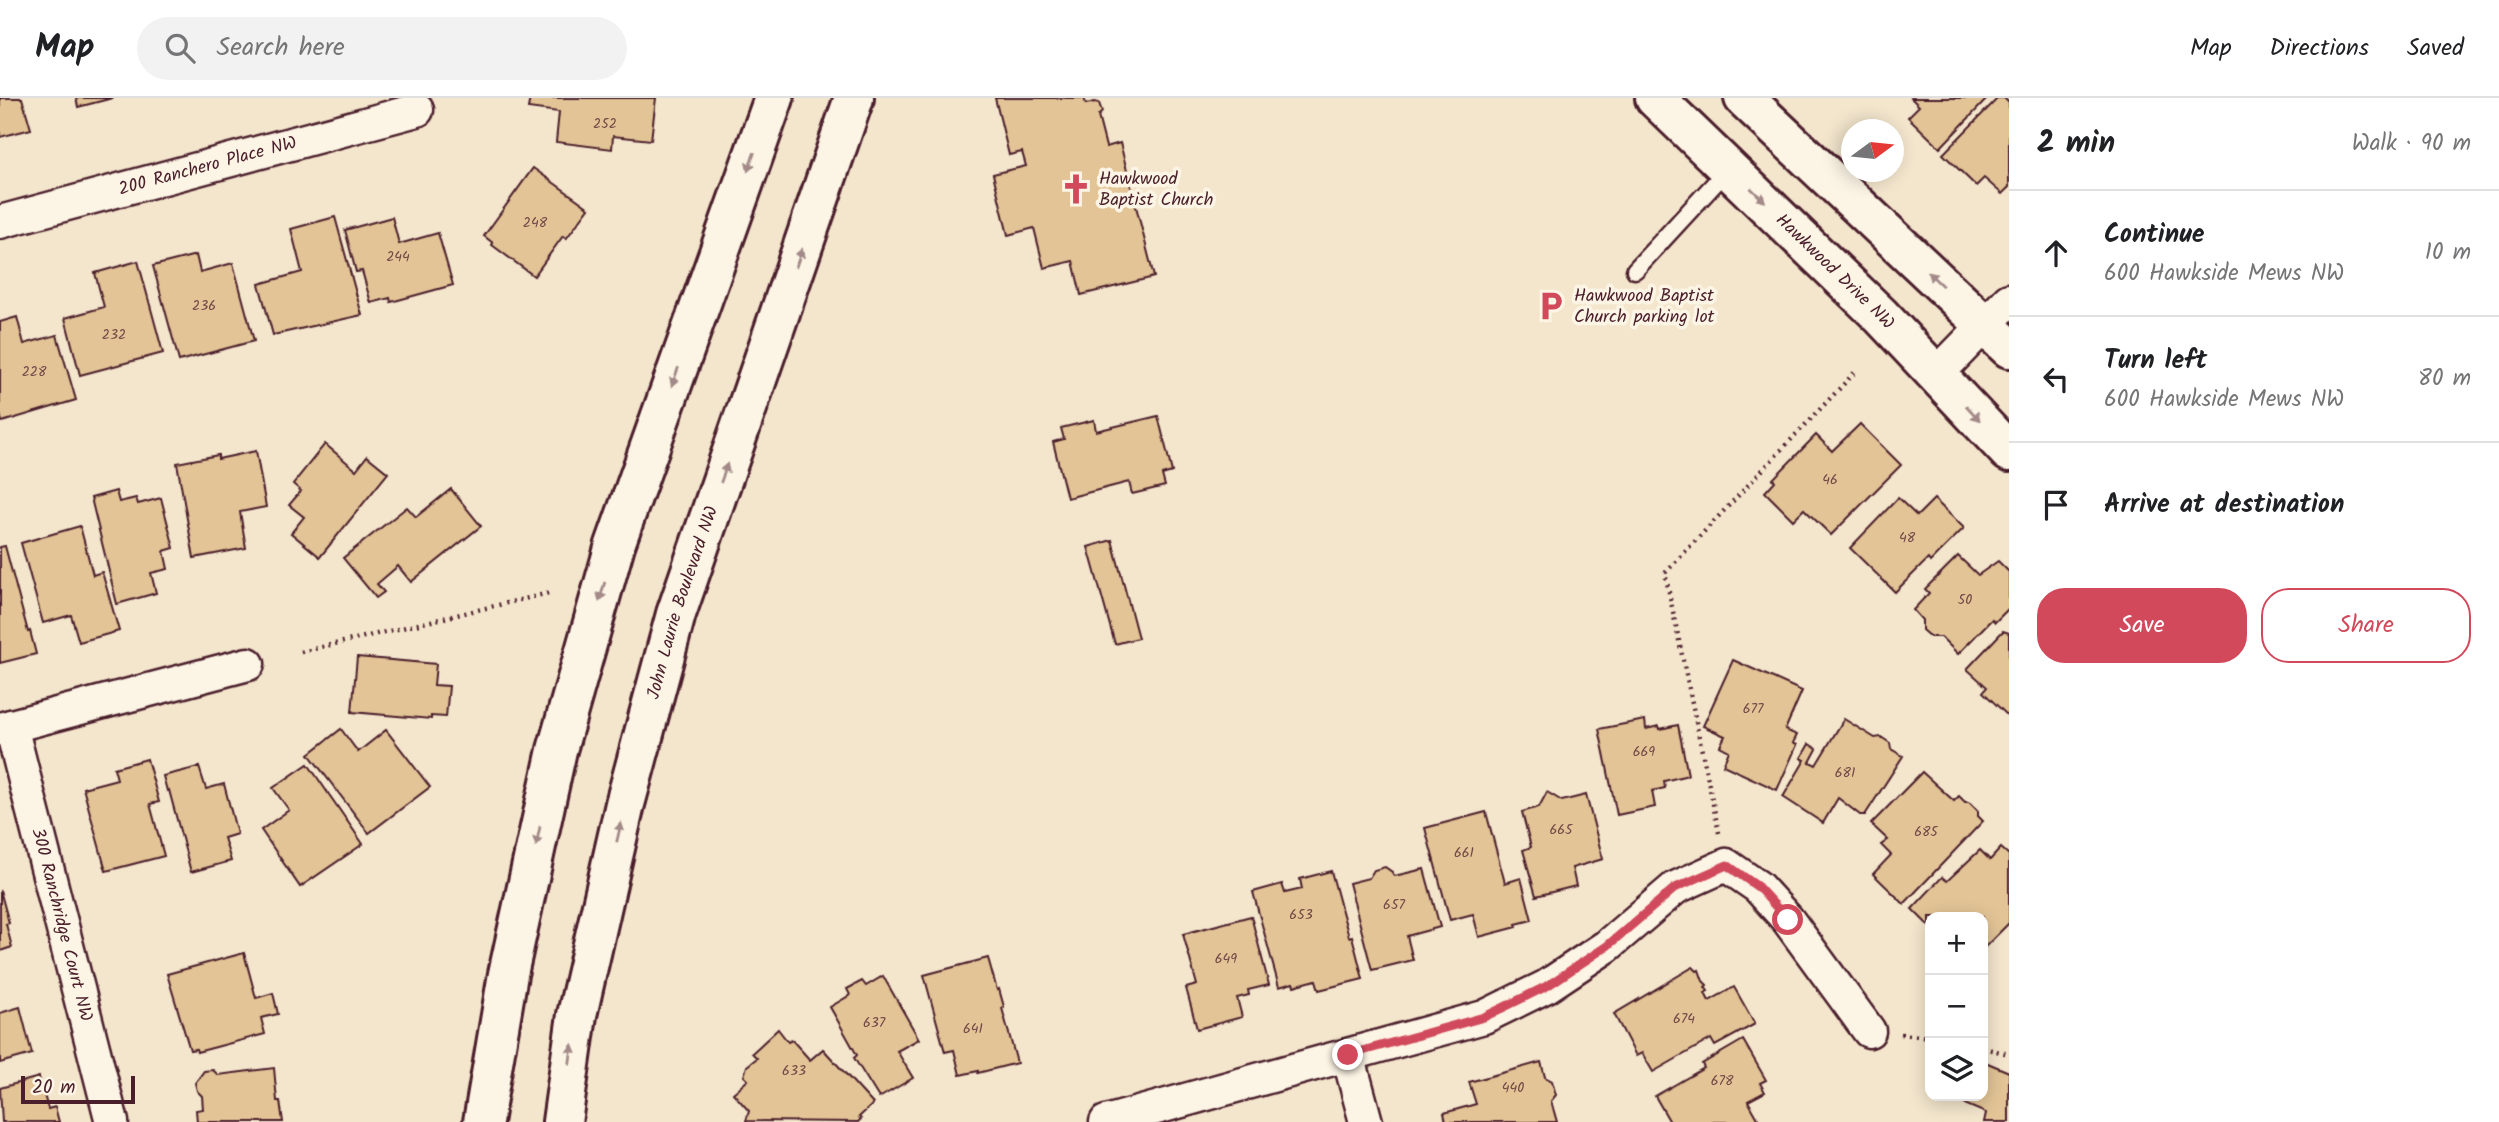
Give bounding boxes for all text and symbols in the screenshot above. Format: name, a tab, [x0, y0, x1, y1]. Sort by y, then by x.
search box	[137, 17, 627, 80]
text: Map	[35, 22, 95, 75]
text: Search here	[217, 27, 345, 69]
icon: search	[161, 29, 199, 67]
text: Map	[2190, 29, 2232, 68]
text: Directions	[2270, 29, 2369, 68]
text: Saved	[2407, 29, 2464, 68]
house number: 252	[593, 113, 617, 135]
north arrow	[1841, 119, 1904, 182]
text: 2 min	[2037, 120, 2115, 168]
text: Walk · 90 m	[2352, 126, 2471, 162]
street label: 200 Ranchero Place NW	[115, 128, 300, 204]
one-way arrow	[745, 152, 756, 173]
place label: Hawkwood Baptist Church	[1099, 165, 1213, 215]
church icon: Hawkwood Baptist Church	[1059, 172, 1093, 206]
one-way arrow	[1749, 187, 1766, 204]
street label: Hawkwood Drive NW	[1768, 207, 1901, 336]
house number: 248	[523, 212, 548, 234]
text: Continue	[2104, 214, 2205, 256]
icon: ahead	[2037, 234, 2075, 272]
text: 10 m	[2425, 235, 2471, 271]
house number: 244	[386, 246, 410, 268]
one-way arrow	[794, 247, 805, 268]
text: 600 Hawkside Mews NW	[2104, 256, 2344, 292]
one-way arrow	[1927, 271, 1944, 287]
place label: Hawkwood Baptist Church parking lot	[1574, 282, 1716, 332]
parking icon: Hawkwood Baptist Church parking lot	[1534, 289, 1568, 323]
house number: 236	[192, 295, 216, 317]
house number: 232	[102, 324, 126, 346]
text: Turn left	[2104, 340, 2207, 382]
icon: left	[2037, 360, 2075, 398]
house number: 228	[22, 361, 47, 383]
text: 80 m	[2418, 361, 2471, 397]
one-way arrow	[669, 366, 680, 387]
text: 600 Hawkside Mews NW	[2104, 382, 2344, 418]
one-way arrow	[1964, 404, 1980, 421]
one-way arrow	[719, 462, 730, 483]
house number: 46	[1822, 469, 1838, 491]
text: Arrive at destination	[2104, 484, 2344, 526]
icon: arrive	[2037, 486, 2075, 524]
street label: John Laurie Boulevard NW	[639, 502, 727, 702]
house number: 48	[1899, 527, 1916, 549]
one-way arrow	[596, 582, 606, 603]
button: Save	[2037, 588, 2247, 663]
button: Share	[2261, 588, 2471, 663]
house number: 50	[1958, 589, 1972, 611]
house number: 677	[1743, 698, 1764, 720]
house number: 669	[1633, 741, 1655, 763]
house number: 681	[1835, 762, 1855, 784]
house number: 665	[1549, 819, 1574, 841]
one-way arrow	[613, 821, 624, 843]
house number: 685	[1914, 821, 1939, 843]
street label: 300 Ranchridge Court NW	[23, 825, 100, 1025]
one-way arrow	[533, 825, 544, 847]
house number: 661	[1454, 842, 1474, 864]
house number: 657	[1383, 894, 1405, 916]
house number: 653	[1289, 904, 1313, 926]
route start	[1772, 904, 1803, 935]
map controls	[1925, 912, 1988, 1101]
button: +	[1925, 912, 1988, 975]
house number: 649	[1215, 948, 1237, 970]
button: −	[1925, 975, 1988, 1038]
house number: 674	[1673, 1008, 1695, 1030]
house number: 637	[863, 1012, 886, 1034]
house number: 641	[963, 1018, 983, 1040]
button: layers	[1925, 1038, 1988, 1101]
route end	[1332, 1039, 1363, 1070]
one-way arrow	[566, 1043, 577, 1065]
house number: 633	[782, 1060, 806, 1082]
house number: 678	[1711, 1070, 1734, 1092]
scale bar	[21, 1073, 135, 1105]
text: 20 m	[32, 1073, 75, 1103]
house number: 440	[1502, 1077, 1524, 1099]

